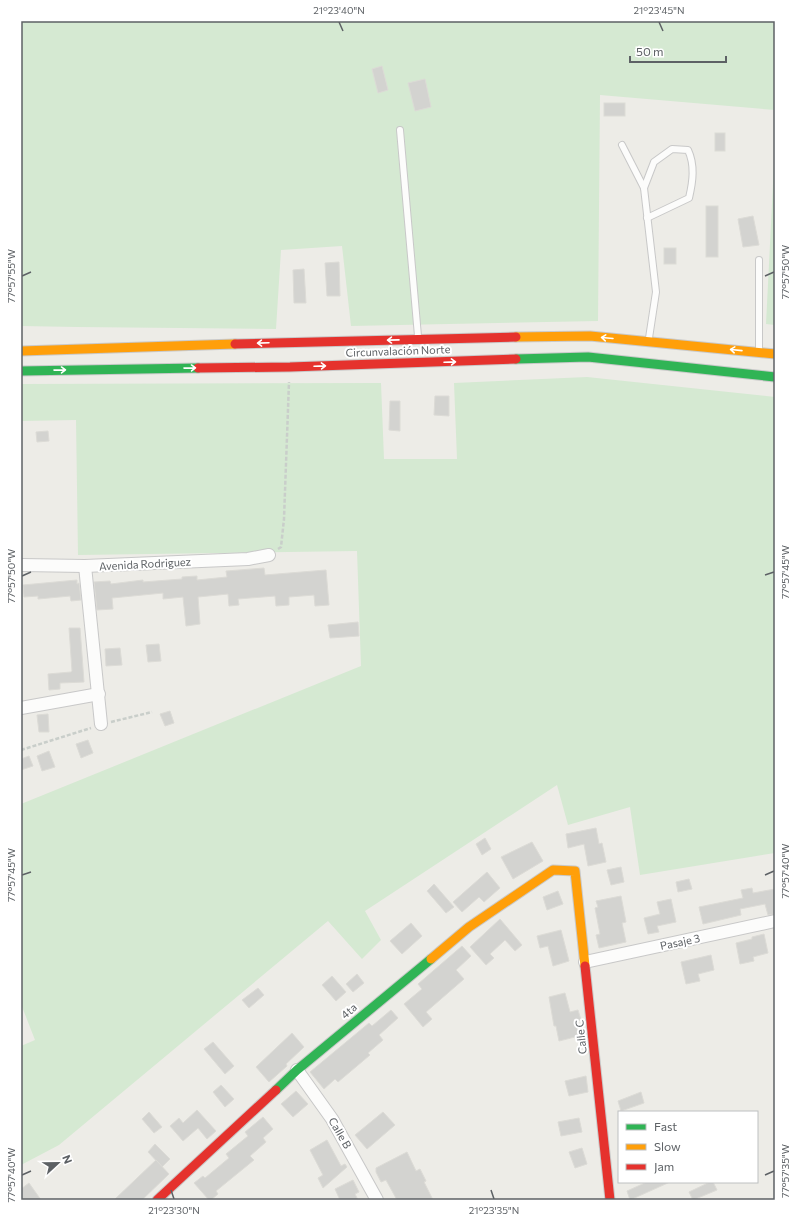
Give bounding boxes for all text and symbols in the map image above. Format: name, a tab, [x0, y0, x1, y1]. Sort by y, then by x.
text: 21°23'40"N	[313, 4, 365, 16]
text: 21°23'45"N	[634, 4, 684, 16]
scale bar	[630, 38, 726, 64]
text: 50 m	[636, 44, 664, 58]
text: 77°57'50"W	[779, 245, 791, 299]
text: 77°57'55"W	[5, 249, 17, 303]
one-way arrow	[601, 334, 614, 341]
one-way arrow	[387, 336, 400, 344]
one-way arrow	[257, 339, 270, 346]
street label: Circunvalación Norte	[345, 342, 451, 359]
one-way arrow	[730, 347, 743, 354]
one-way arrow	[443, 358, 456, 365]
one-way arrow	[313, 362, 326, 370]
one-way arrow	[183, 364, 196, 372]
one-way arrow	[53, 366, 66, 374]
text: 77°57'45"W	[779, 545, 791, 599]
text: 77°57'50"W	[5, 549, 17, 603]
street label: Avenida Rodriguez	[99, 555, 192, 572]
text: 77°57'40"W	[779, 844, 791, 898]
text: 77°57'45"W	[5, 848, 17, 902]
street label: Pasaje 3	[659, 931, 701, 952]
street label: 4ta	[338, 1000, 359, 1021]
street label: Calle C	[572, 1019, 589, 1055]
legend	[618, 1111, 758, 1183]
street label: Calle B	[326, 1115, 355, 1151]
text: Fast	[654, 1119, 677, 1133]
text: Slow	[654, 1139, 681, 1153]
north arrow	[38, 1143, 78, 1183]
text: 77°57'35"W	[779, 1144, 791, 1198]
text: 77°57'40"W	[5, 1148, 17, 1202]
text: N	[60, 1153, 75, 1165]
text: Jam	[654, 1159, 674, 1174]
text: 21°23'30"N	[148, 1204, 200, 1216]
text: 21°23'35"N	[469, 1204, 519, 1216]

